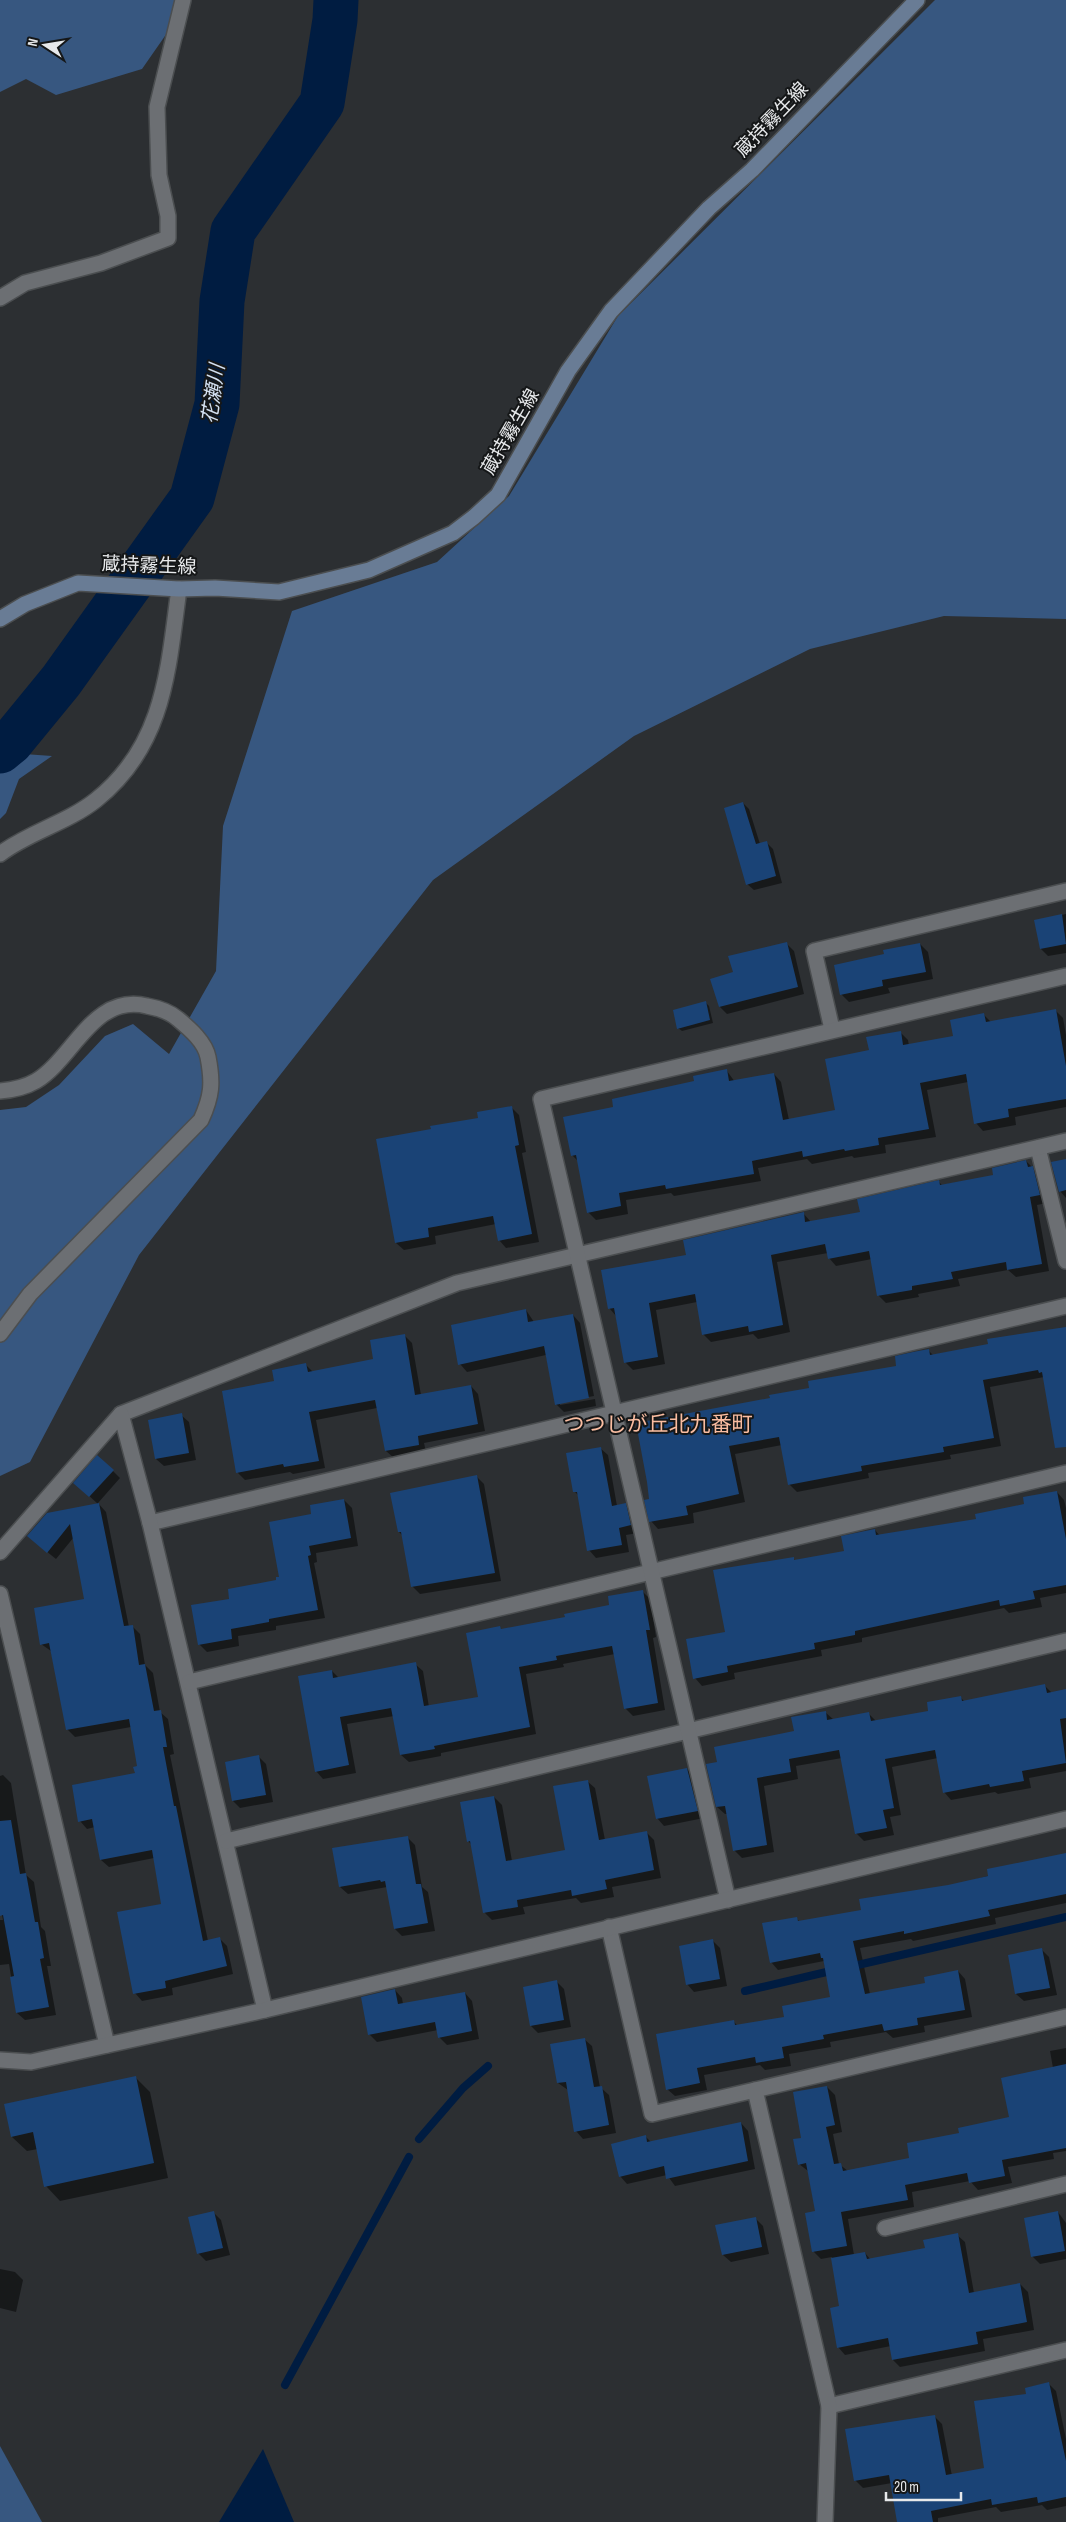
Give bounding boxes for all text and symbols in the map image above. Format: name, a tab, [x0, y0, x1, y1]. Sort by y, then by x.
north arrow	[20, 20, 70, 70]
text: N	[24, 37, 42, 48]
street label: 蔵持霧生線	[731, 78, 813, 162]
water label: 花瀬川	[198, 361, 230, 425]
street label: 蔵持霧生線	[477, 385, 545, 479]
street label: 蔵持霧生線	[101, 553, 197, 579]
district label: つつじが丘北九番町	[564, 1412, 753, 1437]
scale bar	[886, 2470, 961, 2502]
text: 20 m	[894, 2478, 919, 2497]

